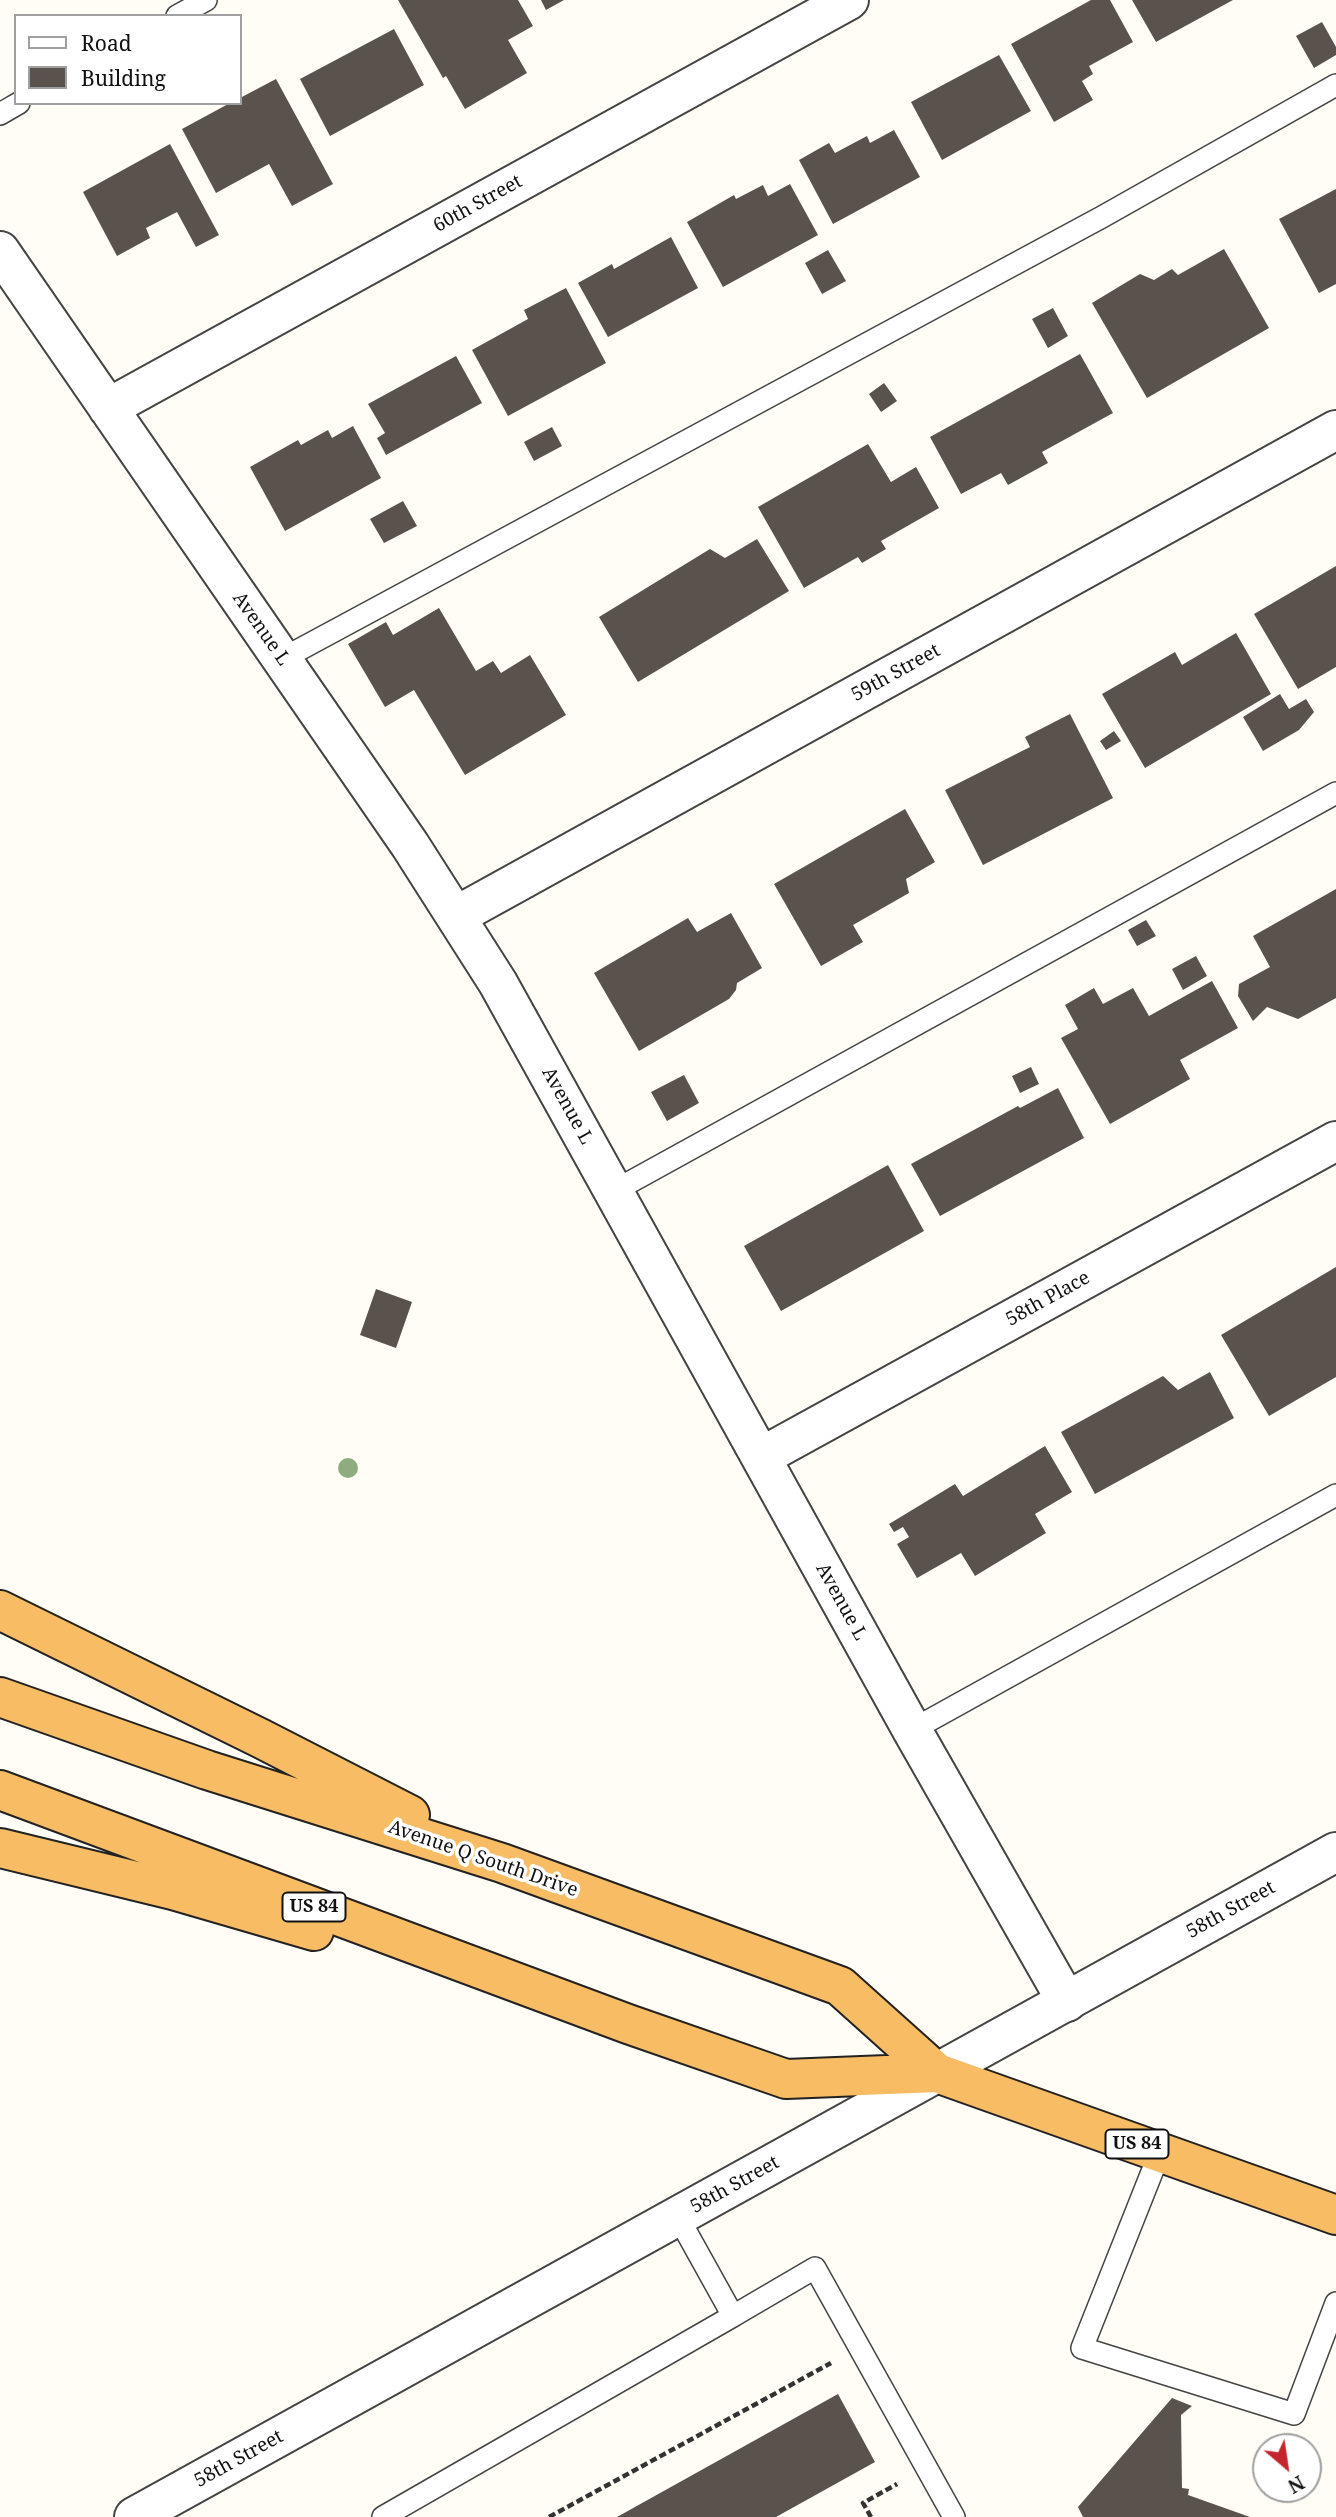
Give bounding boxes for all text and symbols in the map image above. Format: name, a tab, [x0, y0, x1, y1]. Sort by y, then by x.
legend	[14, 14, 242, 105]
text: Road	[81, 29, 132, 57]
text: Building	[81, 64, 166, 92]
street label: 60th Street	[430, 170, 526, 238]
street label: Avenue L	[227, 588, 295, 670]
street label: 59th Street	[848, 639, 944, 707]
street label: Avenue L	[537, 1063, 597, 1149]
street label: 58th Place	[1002, 1267, 1094, 1331]
street label: Avenue L	[811, 1559, 871, 1645]
street label: Avenue Q South Drive	[385, 1816, 581, 1902]
street label: 58th Street	[1183, 1876, 1279, 1944]
road number: US 84	[282, 1893, 346, 1922]
road number: US 84	[1106, 2130, 1168, 2158]
street label: 58th Street	[687, 2151, 783, 2219]
street label: 58th Street	[191, 2425, 287, 2493]
north arrow	[1252, 2433, 1322, 2503]
text: N	[1283, 2470, 1309, 2500]

